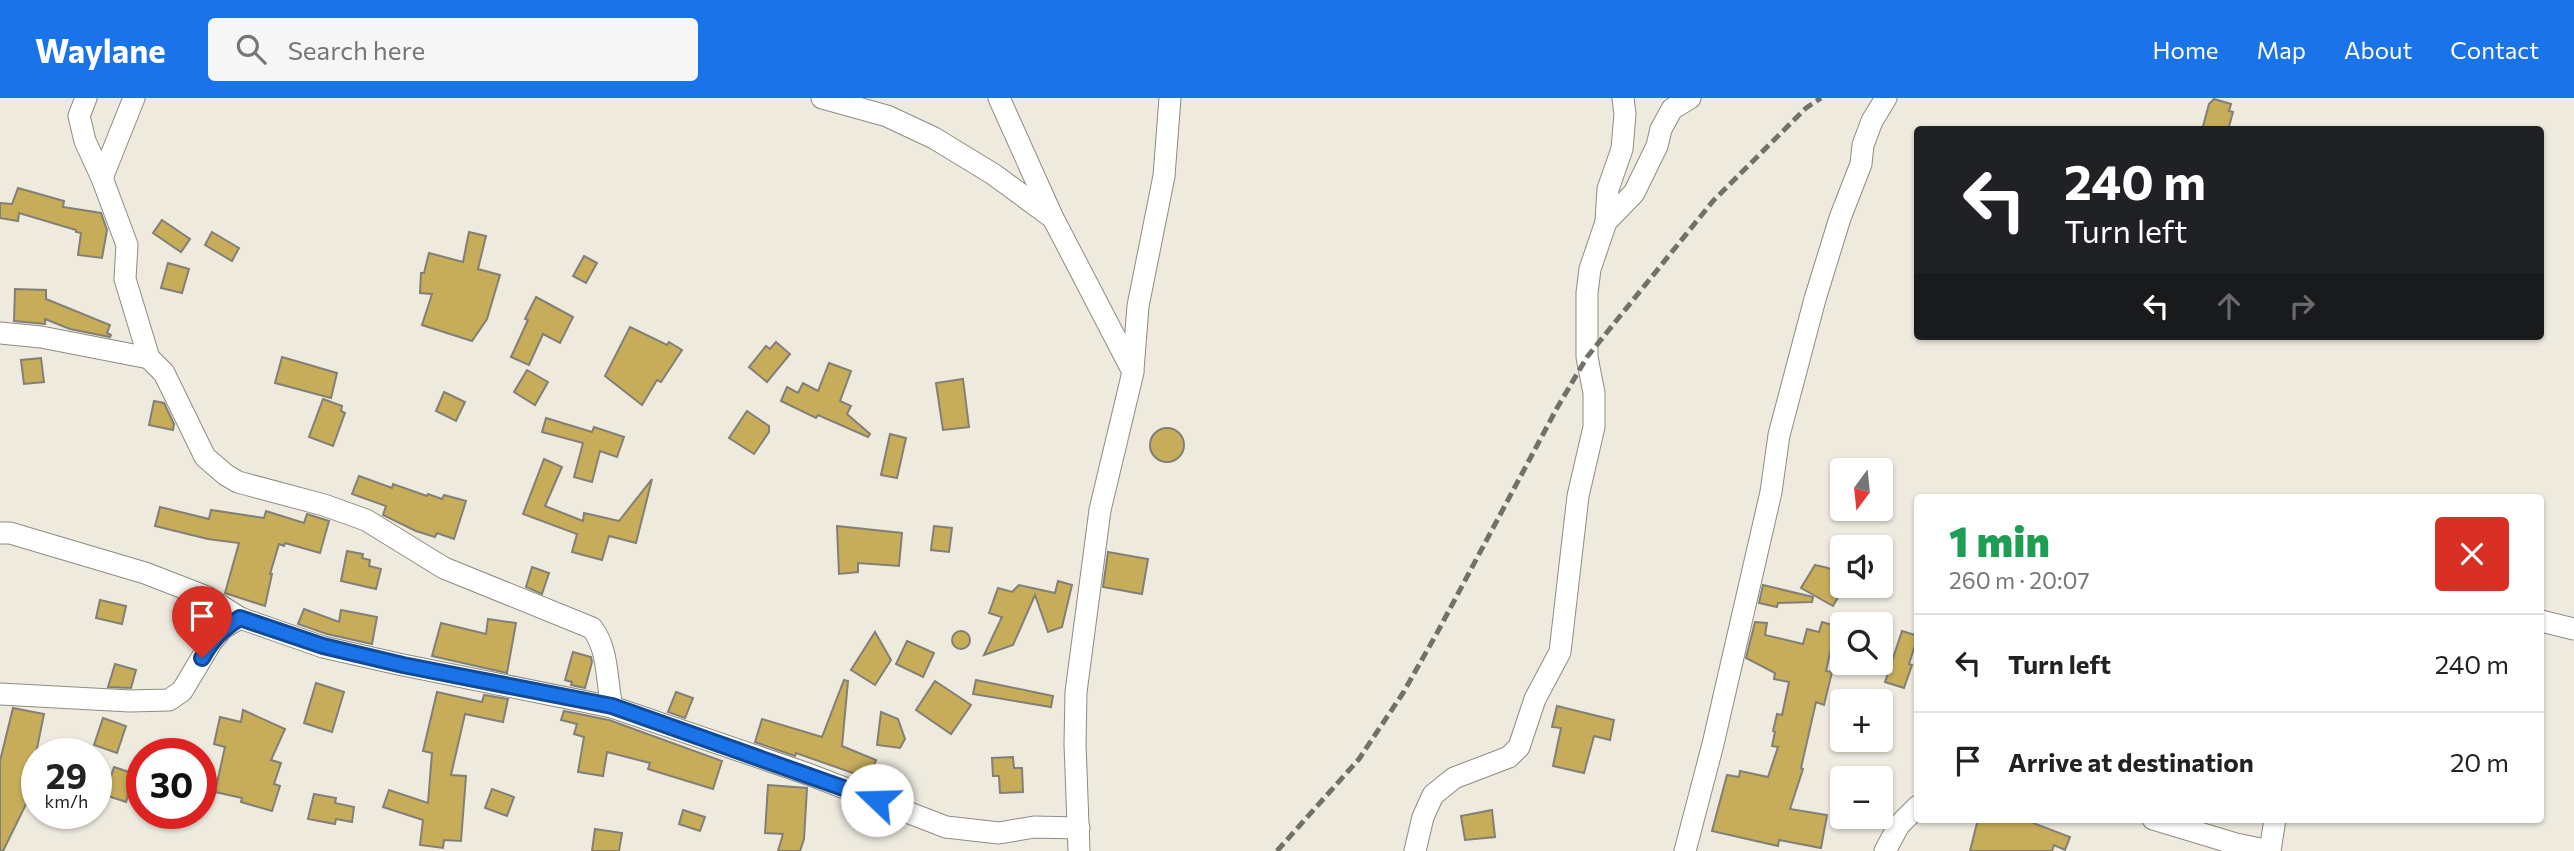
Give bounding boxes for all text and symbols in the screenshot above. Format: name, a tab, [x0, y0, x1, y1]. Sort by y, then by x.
search box	[208, 18, 698, 81]
text: Waylane	[35, 29, 166, 70]
icon: search	[232, 30, 270, 68]
text: Search here	[288, 34, 425, 65]
text: Home	[2153, 35, 2219, 64]
text: Map	[2257, 35, 2306, 64]
text: About	[2344, 35, 2412, 64]
text: Contact	[2450, 35, 2539, 64]
text: 240 m	[2064, 150, 2206, 210]
icon: left	[1949, 154, 2040, 245]
text: Turn left	[2064, 210, 2188, 250]
icon: left	[2137, 287, 2175, 325]
icon: ahead	[2210, 287, 2248, 325]
icon: right	[2283, 287, 2321, 325]
north arrow	[1830, 458, 1894, 522]
map controls	[1830, 458, 1893, 829]
text: 1 min	[1949, 514, 2050, 566]
button: close	[2435, 517, 2509, 591]
button: sound	[1830, 535, 1893, 598]
text: 260 m · 20:07	[1949, 566, 2090, 594]
pin	[172, 586, 232, 658]
icon: arrive	[183, 597, 221, 635]
button: search	[1830, 612, 1893, 675]
icon: left	[1949, 644, 1987, 682]
text: Turn left	[2008, 648, 2111, 679]
text: 240 m	[2435, 648, 2509, 679]
button: +	[1830, 689, 1893, 752]
speed limit sign: 30	[126, 738, 217, 829]
icon: arrive	[1949, 742, 1987, 780]
text: Arrive at destination	[2008, 746, 2254, 777]
text: 20 m	[2450, 746, 2509, 777]
text: 29	[46, 753, 87, 796]
position arrow	[840, 763, 914, 837]
button: −	[1830, 766, 1893, 829]
text: km/h	[45, 790, 88, 812]

